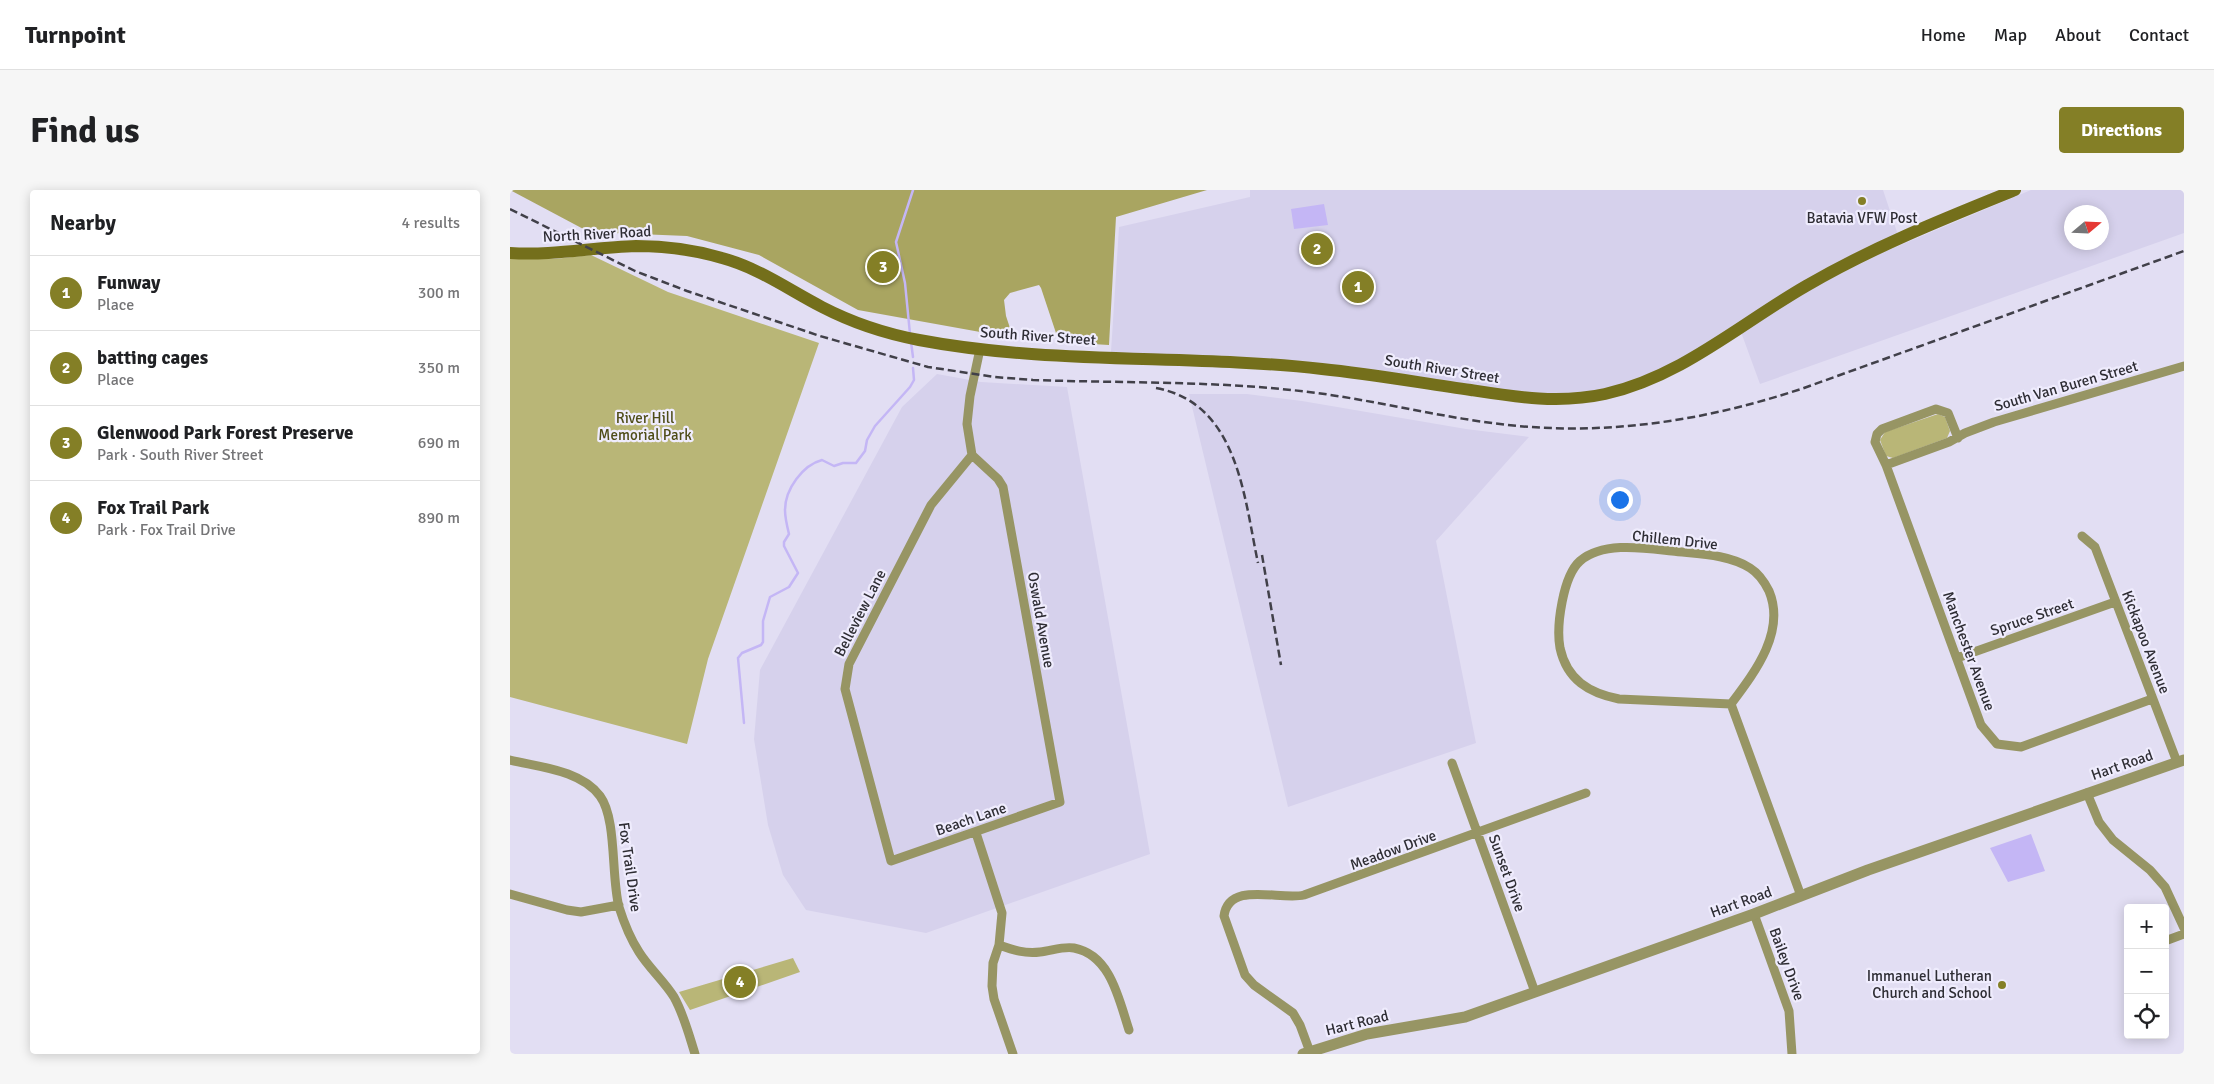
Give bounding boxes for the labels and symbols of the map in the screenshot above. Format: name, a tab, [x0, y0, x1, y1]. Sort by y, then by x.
marker: Batavia VFW Post	[1856, 195, 1868, 207]
north arrow	[2064, 205, 2109, 250]
place label: Batavia VFW Post	[1807, 209, 1917, 227]
street label: North River Road	[542, 222, 652, 246]
pin: 2	[1301, 230, 1333, 268]
pin: 3	[867, 248, 899, 286]
pin: 1	[1342, 268, 1374, 306]
street label: South River Street	[980, 323, 1096, 349]
street label: South River Street	[1383, 351, 1501, 387]
street label: South Van Buren Street	[1992, 357, 2140, 415]
park label: River Hill Memorial Park	[598, 409, 692, 444]
your location	[1607, 487, 1633, 513]
street label: Chillem Drive	[1631, 527, 1719, 553]
street label: Belleview Lane	[830, 566, 890, 660]
street label: Oswald Avenue	[1024, 571, 1058, 669]
street label: Kickapoo Avenue	[2118, 588, 2174, 696]
street label: Manchester Avenue	[1939, 589, 1999, 713]
street label: Spruce Street	[1988, 594, 2076, 640]
street label: Hart Road	[2089, 746, 2155, 784]
street label: Beach Lane	[933, 799, 1009, 839]
street label: Fox Trail Drive	[615, 821, 645, 913]
street label: Meadow Drive	[1347, 826, 1439, 874]
street label: Sunset Drive	[1485, 832, 1529, 914]
street label: Hart Road	[1708, 883, 1774, 921]
street label: Bailey Drive	[1766, 925, 1808, 1003]
pin: 4	[724, 963, 756, 1001]
place label: Immanuel Lutheran Church and School	[1867, 967, 1992, 1002]
marker: Immanuel Lutheran Church and School	[1996, 979, 2008, 991]
street label: Hart Road	[1324, 1006, 1390, 1040]

